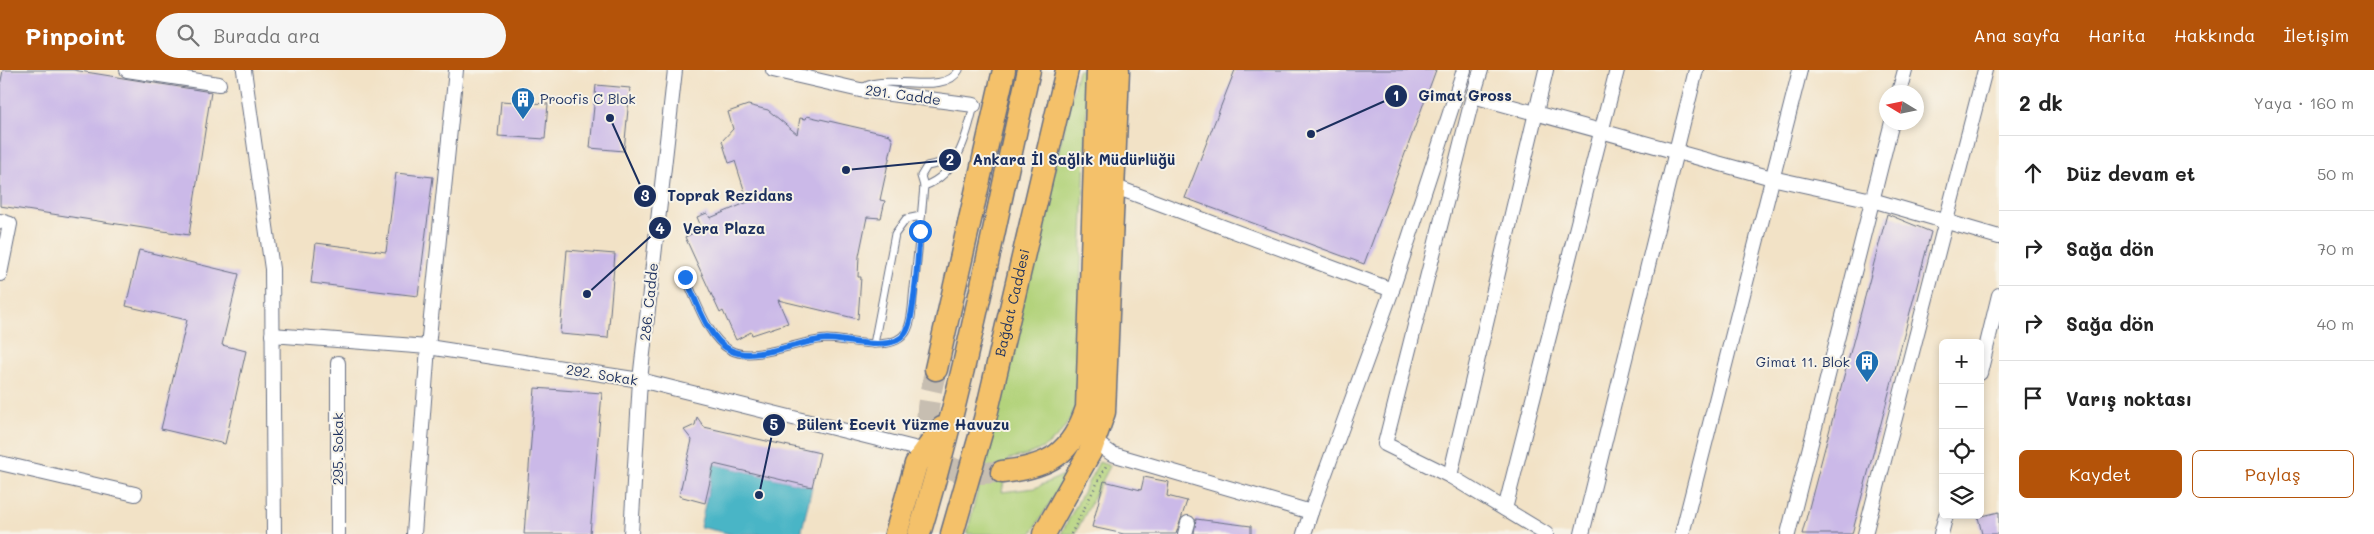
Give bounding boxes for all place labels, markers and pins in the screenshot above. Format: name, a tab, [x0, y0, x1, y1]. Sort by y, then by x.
callout: Gimat Gross	[1383, 81, 1521, 111]
building icon: Proofis C Blok	[510, 86, 536, 120]
place label: Proofis C Blok	[540, 89, 636, 108]
callout: Ankara İl Sağlık Müdürlüğü	[938, 145, 1186, 175]
callout: Toprak Rezidans	[633, 181, 803, 211]
callout: Vera Plaza	[648, 213, 775, 243]
building icon: Gimat 11. Blok	[1854, 349, 1880, 383]
place label: Gimat 11. Blok	[1756, 352, 1850, 371]
callout: Bülent Ecevit Yüzme Havuzu	[761, 410, 1020, 440]

